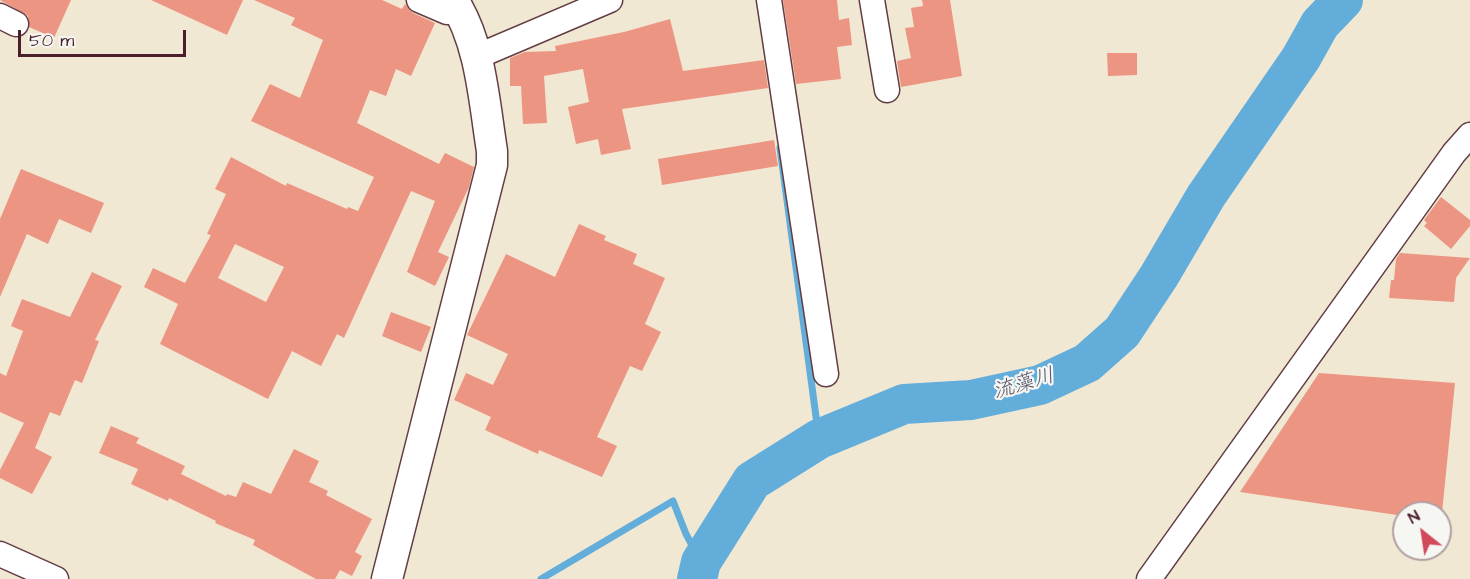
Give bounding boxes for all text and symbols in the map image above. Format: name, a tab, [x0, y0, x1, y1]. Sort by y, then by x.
scale bar	[21, 18, 189, 56]
text: 50 m	[29, 28, 74, 53]
water label: 流藻川	[990, 364, 1058, 406]
north arrow	[1392, 501, 1452, 561]
text: N	[1404, 505, 1424, 529]

